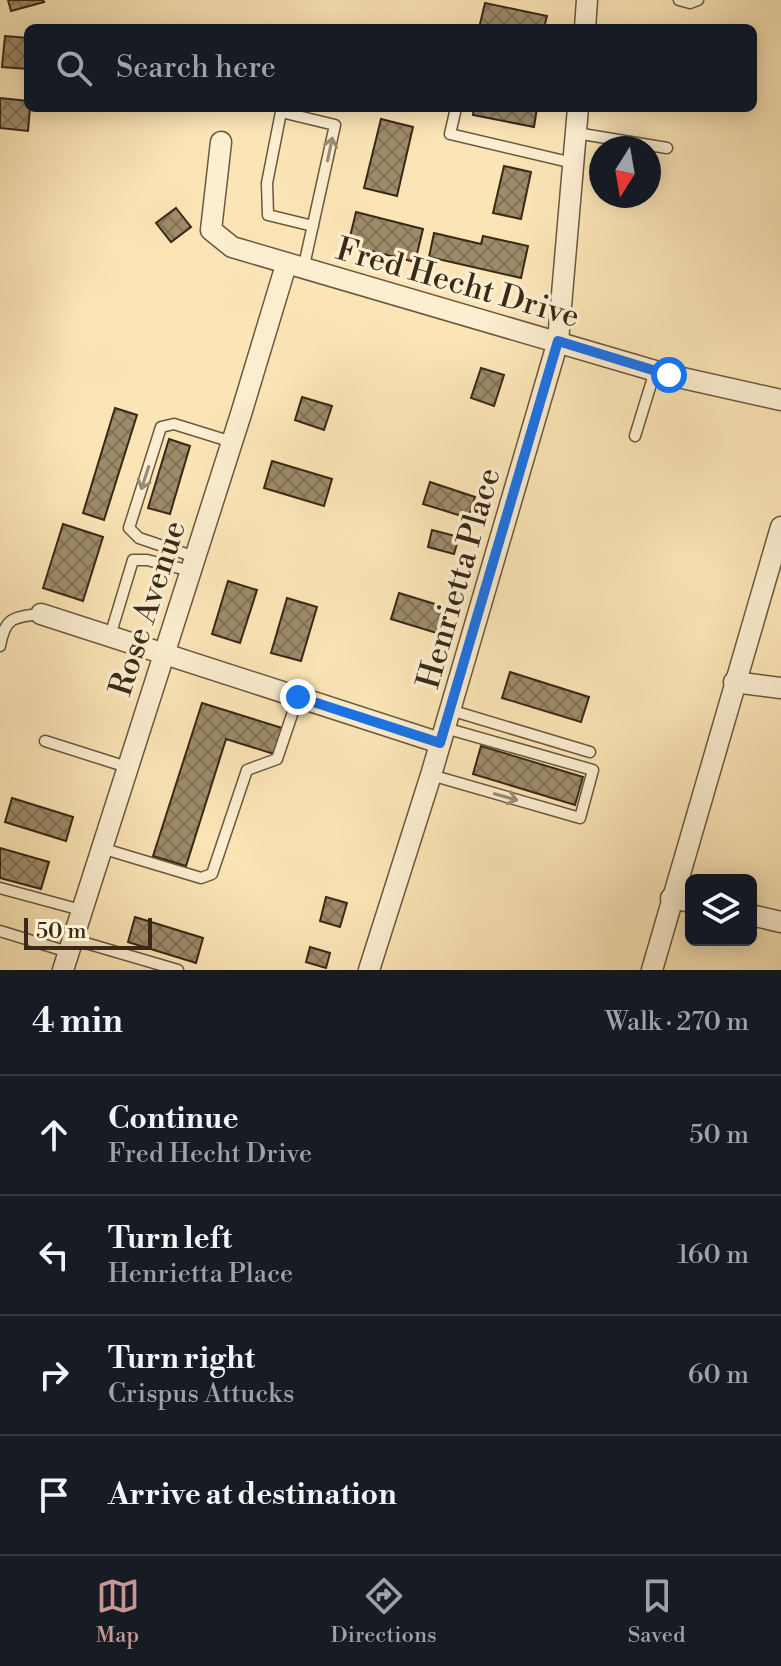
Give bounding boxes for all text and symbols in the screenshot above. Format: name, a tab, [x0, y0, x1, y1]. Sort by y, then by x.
search box	[24, 24, 757, 112]
icon: search	[52, 46, 96, 90]
text: Search here	[116, 49, 276, 87]
north arrow	[589, 136, 661, 208]
one-way arrow	[323, 137, 338, 163]
street label: Fred Hecht Drive	[331, 229, 584, 337]
route start	[651, 357, 687, 393]
street label: Henrietta Place	[408, 463, 510, 693]
one-way arrow	[137, 465, 152, 491]
street label: Rose Avenue	[101, 516, 195, 701]
route end	[280, 679, 316, 715]
one-way arrow	[493, 790, 519, 805]
map controls	[685, 874, 757, 946]
button: layers	[685, 874, 757, 946]
scale bar	[24, 914, 152, 950]
text: 50 m	[36, 918, 87, 945]
text: 4 min	[32, 1001, 123, 1043]
text: Walk · 270 m	[605, 1006, 749, 1038]
text: Continue	[108, 1100, 239, 1138]
icon: ahead	[32, 1113, 76, 1157]
text: 50 m	[689, 1119, 749, 1151]
text: Fred Hecht Drive	[108, 1138, 312, 1170]
text: Turn left	[108, 1220, 232, 1258]
icon: left	[32, 1233, 76, 1277]
text: 160 m	[678, 1239, 749, 1271]
text: Henrietta Place	[108, 1258, 293, 1290]
text: Turn right	[108, 1340, 255, 1378]
icon: right	[32, 1353, 76, 1397]
text: 60 m	[688, 1359, 749, 1391]
text: Crispus Attucks	[108, 1378, 294, 1410]
icon: arrive	[32, 1473, 76, 1517]
text: Arrive at destination	[108, 1476, 397, 1514]
tab: Map	[96, 1574, 140, 1649]
tab: Directions	[331, 1574, 437, 1649]
tab: Saved	[628, 1574, 685, 1649]

